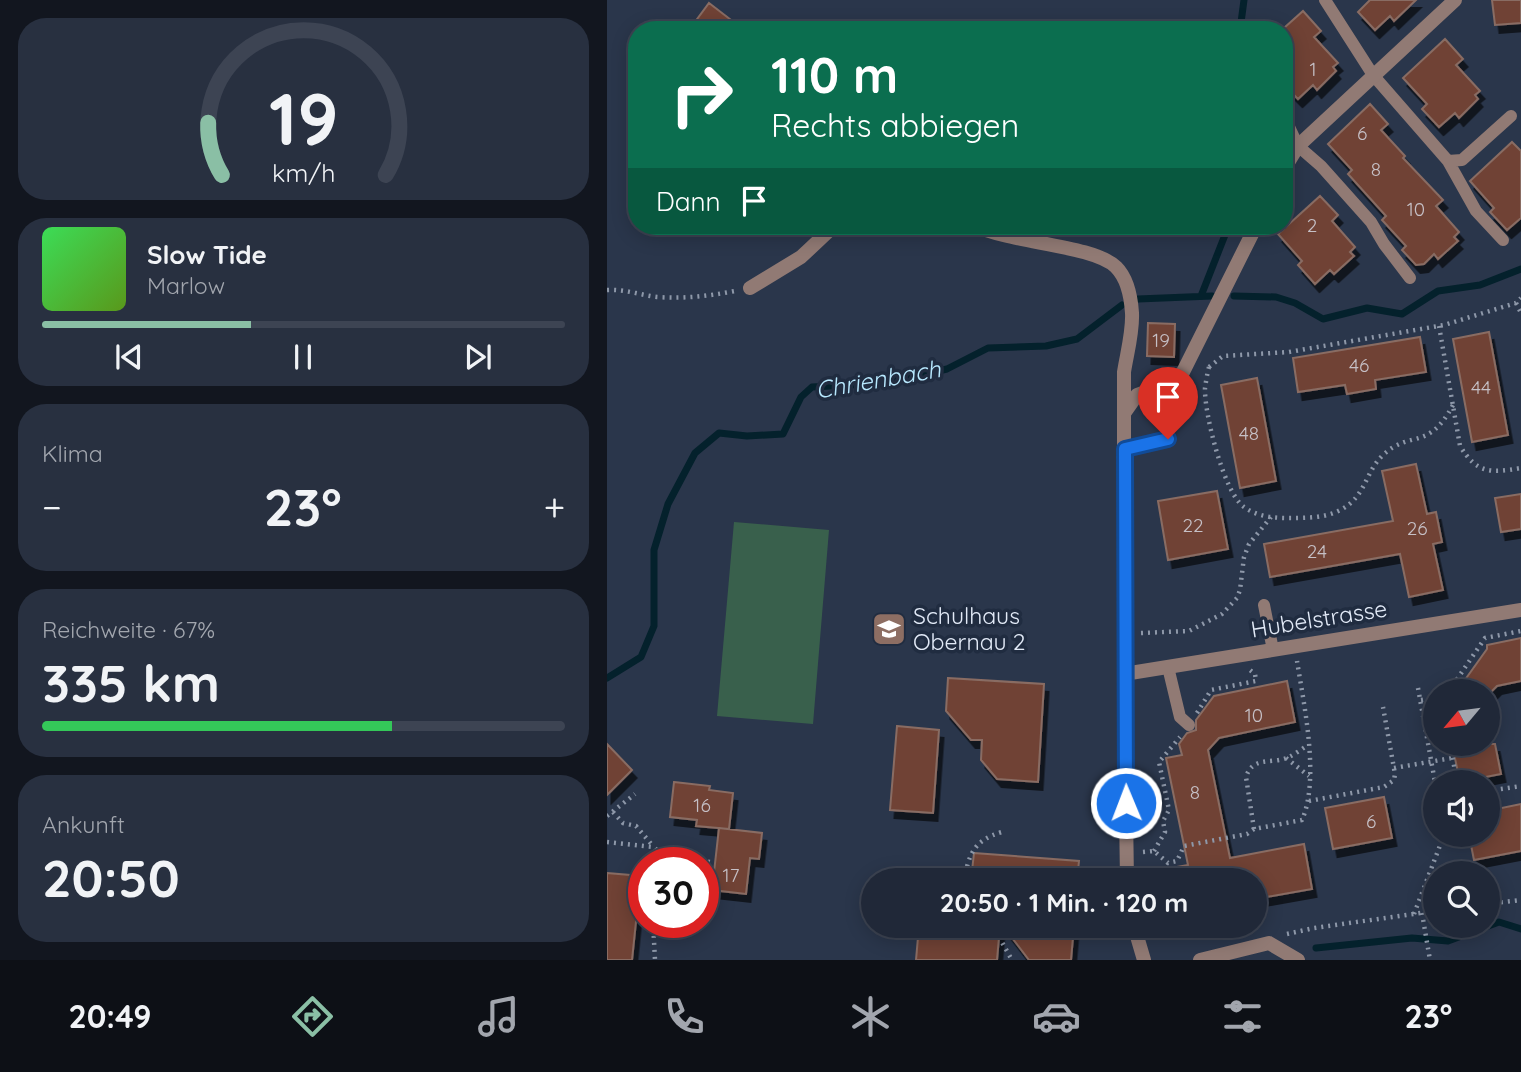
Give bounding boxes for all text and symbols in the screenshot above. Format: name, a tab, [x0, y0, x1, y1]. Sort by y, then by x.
text: 110 m	[771, 44, 898, 105]
icon: right	[656, 49, 747, 140]
house number: 1	[1309, 57, 1317, 81]
text: 19	[269, 72, 338, 163]
text: Rechts abbiegen	[771, 105, 1019, 145]
house number: 6	[1357, 121, 1367, 145]
text: km/h	[272, 157, 335, 188]
house number: 8	[1371, 157, 1381, 181]
icon: arrive	[735, 182, 773, 220]
text: Dann	[656, 185, 721, 218]
house number: 10	[1407, 197, 1425, 221]
house number: 2	[1307, 213, 1317, 237]
text: Slow Tide	[147, 238, 267, 271]
text: Marlow	[147, 271, 225, 300]
house number: 19	[1152, 328, 1170, 352]
icon: previous	[110, 338, 148, 376]
icon: pause	[284, 338, 322, 376]
icon: next	[459, 338, 497, 376]
water label: Chrienbach	[813, 353, 943, 405]
house number: 46	[1349, 353, 1369, 377]
pin	[1138, 367, 1198, 439]
house number: 44	[1471, 375, 1491, 399]
icon: arrive	[1149, 378, 1187, 416]
house number: 48	[1239, 421, 1259, 445]
text: Klima	[42, 439, 103, 468]
text: 23°	[264, 474, 342, 539]
text: −	[42, 483, 62, 531]
text: +	[544, 483, 565, 531]
house number: 22	[1182, 513, 1204, 537]
house number: 26	[1407, 516, 1427, 540]
house number: 24	[1307, 539, 1327, 563]
street label: Hubelstrasse	[1249, 593, 1389, 644]
place label: Schulhaus Obernau 2	[913, 601, 1026, 656]
school or university icon: Schulhaus Obernau 2	[870, 610, 908, 648]
text: Reichweite · 67%	[42, 615, 215, 644]
text: 335 km	[42, 650, 220, 715]
north arrow	[1423, 679, 1499, 756]
map controls	[1423, 679, 1500, 938]
house number: 10	[1245, 703, 1263, 727]
position arrow	[1089, 766, 1163, 840]
button: sound	[1423, 770, 1500, 847]
house number: 8	[1190, 780, 1200, 804]
house number: 16	[693, 793, 711, 817]
house number: 6	[1366, 809, 1376, 833]
text: Ankunft	[42, 810, 125, 839]
text: 20:50	[42, 845, 180, 910]
speed limit sign: 30	[628, 847, 719, 938]
button: search	[1423, 861, 1500, 938]
house number: 17	[723, 863, 740, 887]
text: 20:50 · 1 Min. · 120 m	[940, 886, 1188, 919]
icon: directions	[288, 992, 337, 1041]
icon: music	[474, 992, 523, 1041]
icon: phone	[660, 992, 709, 1041]
icon: climate	[846, 992, 895, 1041]
icon: car	[1032, 992, 1081, 1041]
icon: filters	[1218, 992, 1267, 1041]
text: 20:49	[69, 996, 151, 1036]
text: 23°	[1404, 996, 1452, 1036]

